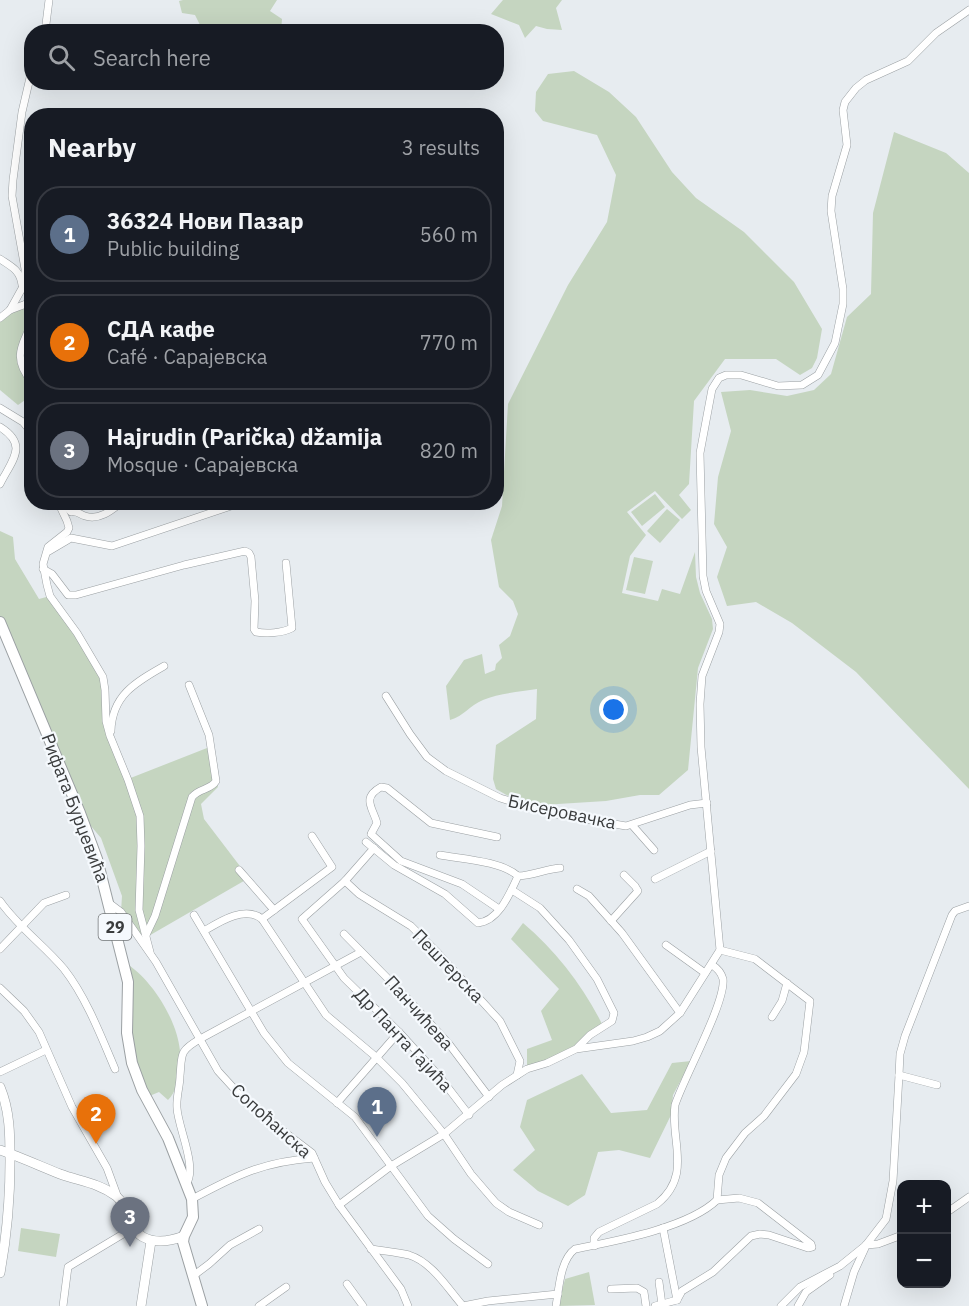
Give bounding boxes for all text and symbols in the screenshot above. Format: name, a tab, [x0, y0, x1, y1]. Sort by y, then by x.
search box	[24, 24, 504, 90]
icon: search	[45, 41, 78, 74]
text: Search here	[93, 43, 211, 72]
text: Nearby	[48, 130, 136, 164]
text: 3 results	[402, 134, 480, 161]
text: 36324 Нови Пазар	[107, 206, 304, 235]
text: 1	[64, 221, 76, 248]
text: 560 m	[420, 221, 478, 248]
text: Public building	[107, 235, 239, 262]
text: СДА кафе	[107, 314, 215, 343]
text: 2	[64, 329, 76, 356]
text: 770 m	[420, 329, 478, 356]
text: Café · Сарајевска	[107, 343, 268, 370]
text: Hajrudin (Parička) džamija	[107, 422, 382, 451]
text: 3	[64, 437, 76, 464]
text: 820 m	[420, 437, 478, 464]
text: Mosque · Сарајевска	[107, 451, 298, 478]
your location	[599, 695, 628, 724]
street label: Рифата Бурџевића	[36, 730, 115, 886]
street label: Бисеровачка	[506, 789, 619, 834]
road number: 29	[98, 914, 132, 940]
street label: Пештерска	[408, 924, 489, 1008]
street label: Панчићева	[380, 971, 459, 1055]
street label: Др Панта Гајића	[349, 983, 458, 1097]
street label: Сопоћанска	[226, 1078, 317, 1163]
pin: 1	[358, 1088, 397, 1137]
pin: 2	[76, 1094, 116, 1144]
map controls	[897, 1180, 951, 1288]
button: +	[897, 1180, 951, 1234]
pin: 3	[110, 1198, 150, 1247]
button: −	[897, 1234, 951, 1288]

